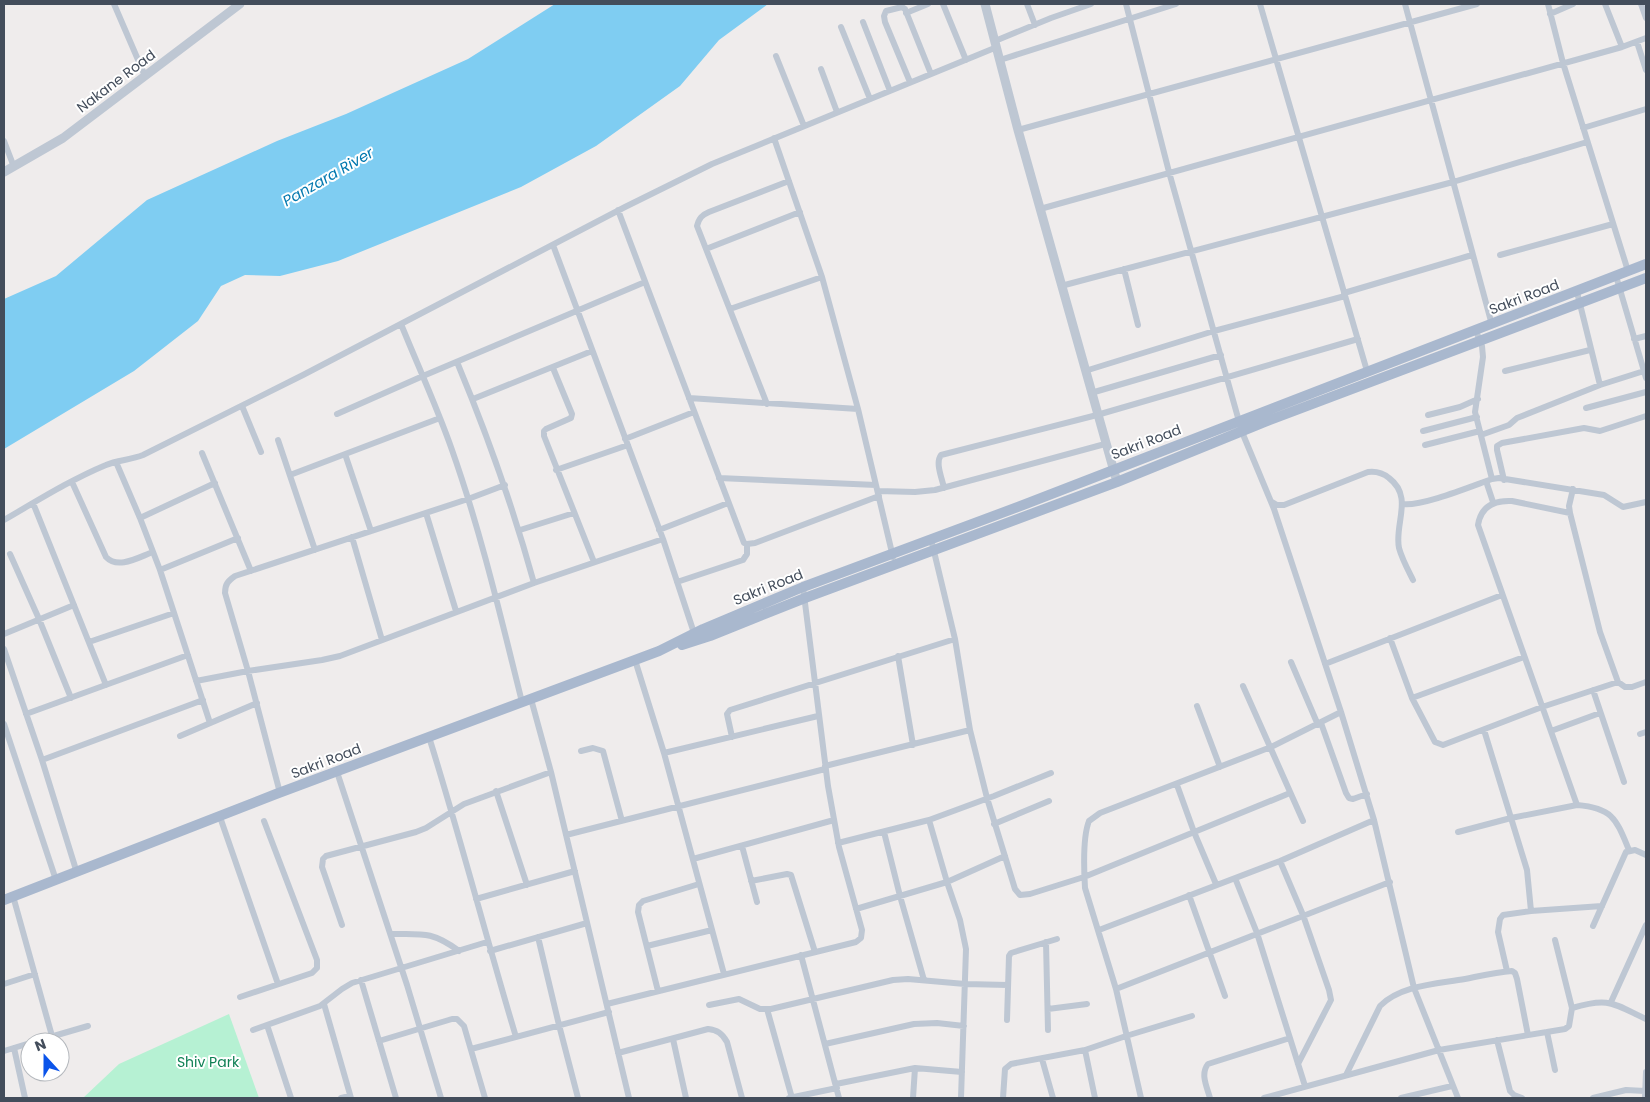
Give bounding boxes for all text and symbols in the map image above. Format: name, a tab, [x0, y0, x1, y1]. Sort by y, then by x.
street label: Nakane Road	[73, 45, 159, 117]
water label: Panzara River	[278, 142, 377, 211]
street label: Sakri Road	[1486, 274, 1562, 320]
street label: Sakri Road	[1108, 419, 1184, 465]
street label: Sakri Road	[730, 564, 806, 610]
street label: Sakri Road	[288, 738, 364, 784]
north arrow	[20, 1032, 70, 1082]
text: N	[32, 1034, 49, 1056]
park label: Shiv Park	[177, 1052, 240, 1072]

